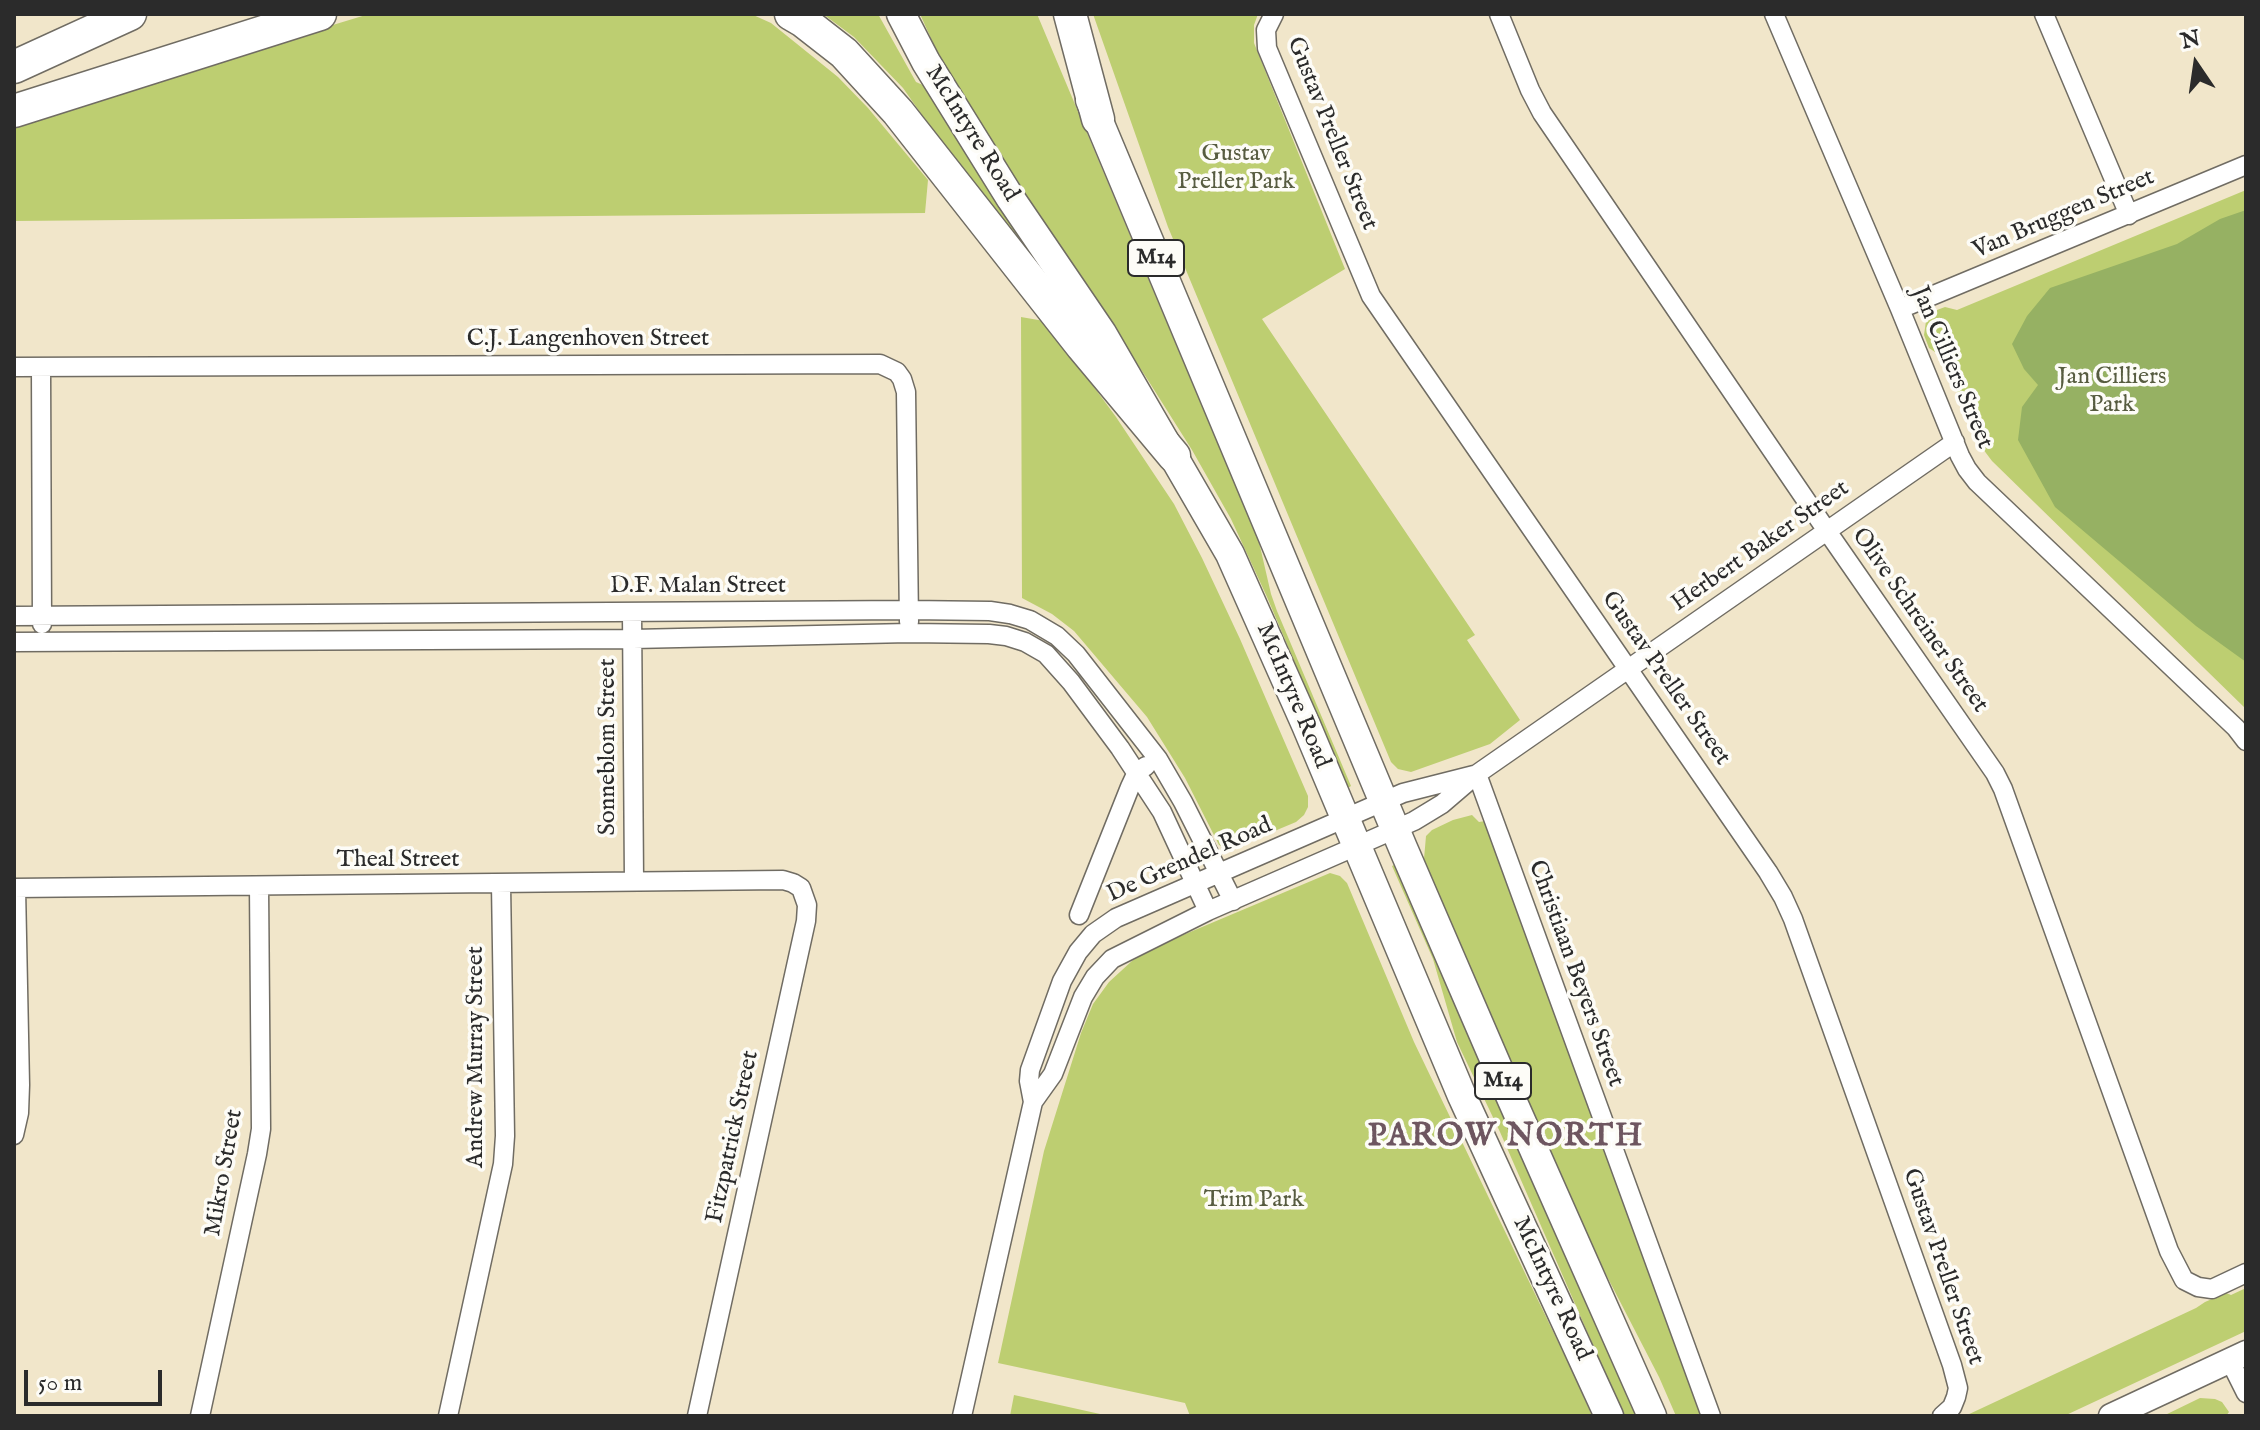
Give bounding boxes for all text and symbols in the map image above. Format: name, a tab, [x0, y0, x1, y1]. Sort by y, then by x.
north arrow	[2156, 24, 2236, 104]
text: N	[2178, 25, 2203, 56]
street label: Gustav Preller Street	[1279, 33, 1383, 235]
street label: McIntyre Road	[918, 61, 1024, 207]
park label: Gustav Preller Park	[1177, 141, 1295, 197]
street label: Van Bruggen Street	[1969, 164, 2159, 266]
road number: M14	[1128, 240, 1184, 276]
street label: Jan Cilliers Street	[1904, 282, 1998, 454]
street label: C.J. Langenhoven Street	[467, 326, 709, 354]
park label: Jan Cilliers Park	[2058, 364, 2166, 420]
street label: Herbert Baker Street	[1667, 475, 1855, 619]
street label: Olive Schreiner Street	[1845, 523, 1993, 719]
street label: D.F. Malan Street	[610, 573, 786, 601]
street label: Gustav Preller Street	[1594, 587, 1736, 771]
street label: McIntyre Road	[1248, 619, 1336, 773]
street label: Sonneblom Street	[595, 658, 623, 836]
street label: De Grendel Road	[1103, 812, 1277, 910]
street label: Theal Street	[336, 847, 460, 875]
street label: Christiaan Beyers Street	[1521, 857, 1629, 1091]
street label: Andrew Murray Street	[463, 946, 491, 1168]
street label: Fitzpatrick Street	[702, 1048, 766, 1226]
road number: M14	[1475, 1063, 1531, 1099]
street label: Mikro Street	[200, 1107, 250, 1239]
district label: PAROW NORTH	[1368, 1119, 1644, 1157]
street label: Gustav Preller Street	[1895, 1165, 1989, 1369]
park label: Trim Park	[1204, 1187, 1304, 1215]
street label: McIntyre Road	[1505, 1213, 1597, 1365]
scale bar	[28, 1354, 166, 1404]
text: 50 m	[38, 1368, 82, 1399]

